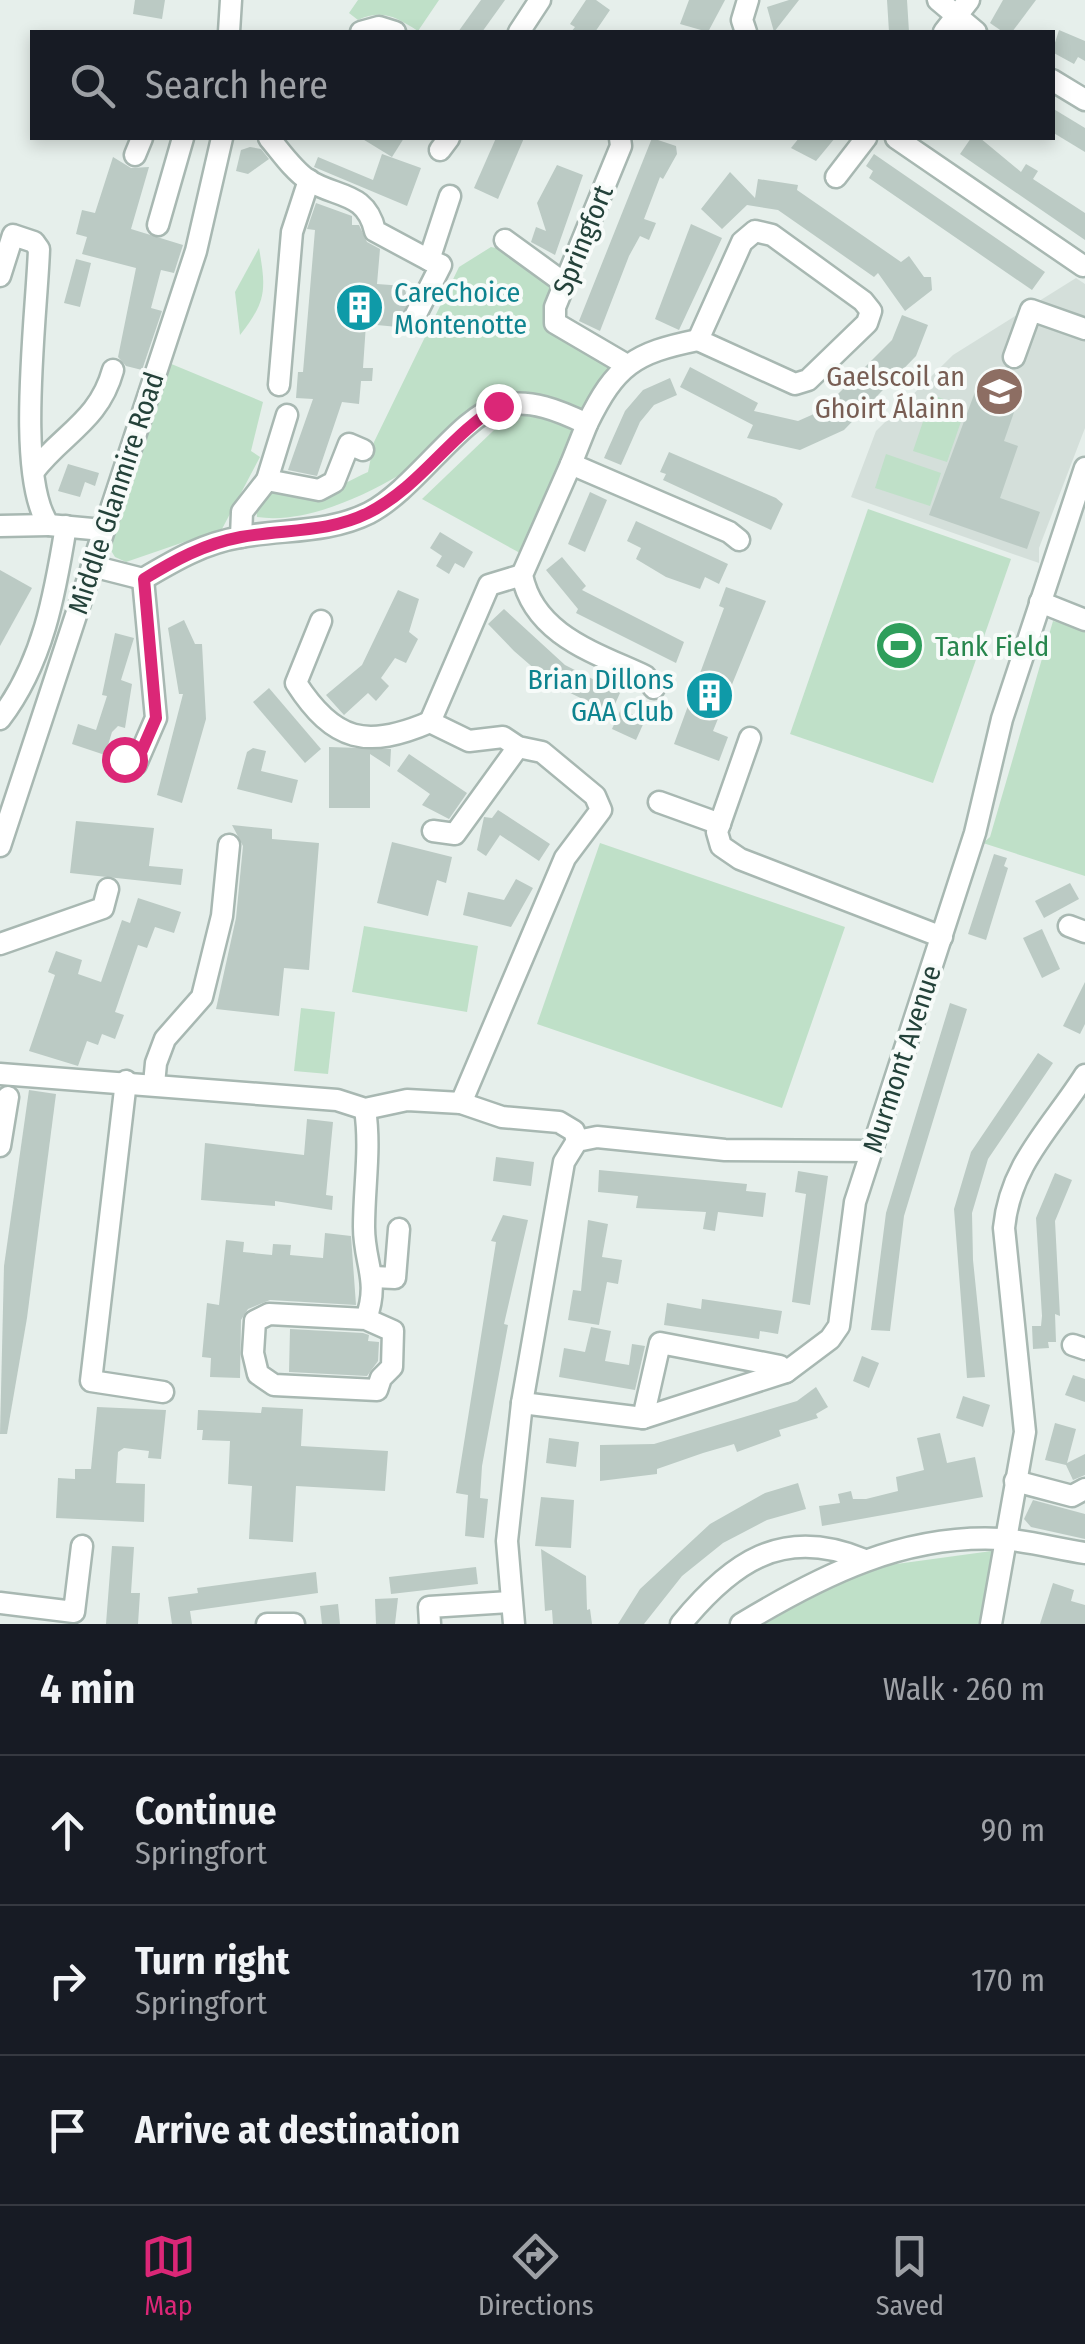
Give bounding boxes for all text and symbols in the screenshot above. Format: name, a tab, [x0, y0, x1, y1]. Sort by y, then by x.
search box	[30, 30, 1055, 140]
icon: search	[65, 58, 120, 113]
text: Search here	[145, 62, 328, 108]
street label: Springfort	[546, 180, 620, 300]
place label: CareChoice Montenotte	[394, 276, 527, 341]
building icon: CareChoice Montenotte	[333, 282, 385, 334]
place label: Gaelscoil an Ghoirt Álainn	[815, 360, 965, 425]
school or university icon: Gaelscoil an Ghoirt Álainn	[974, 366, 1026, 418]
street label: Middle Glanmire Road	[61, 368, 171, 618]
route end	[476, 384, 522, 430]
sports icon: Tank Field	[874, 620, 926, 672]
place label: Tank Field	[935, 630, 1049, 663]
place label: Brian Dillons GAA Club	[527, 663, 674, 728]
building icon: Brian Dillons GAA Club	[683, 669, 735, 721]
route start	[102, 737, 148, 783]
street label: Murmont Avenue	[856, 961, 948, 1157]
text: 4 min	[40, 1664, 135, 1714]
text: Walk · 260 m	[883, 1670, 1045, 1708]
text: Continue	[135, 1788, 276, 1834]
icon: ahead	[40, 1803, 95, 1858]
text: 90 m	[981, 1811, 1045, 1849]
text: Springfort	[135, 1834, 267, 1872]
text: Turn right	[135, 1938, 289, 1984]
icon: right	[40, 1953, 95, 2008]
text: 170 m	[971, 1961, 1045, 1999]
text: Springfort	[135, 1984, 267, 2022]
icon: arrive	[40, 2103, 95, 2158]
text: Arrive at destination	[135, 2107, 460, 2153]
tab: Map	[141, 2229, 196, 2322]
tab: Directions	[478, 2229, 594, 2322]
tab: Saved	[876, 2229, 944, 2322]

